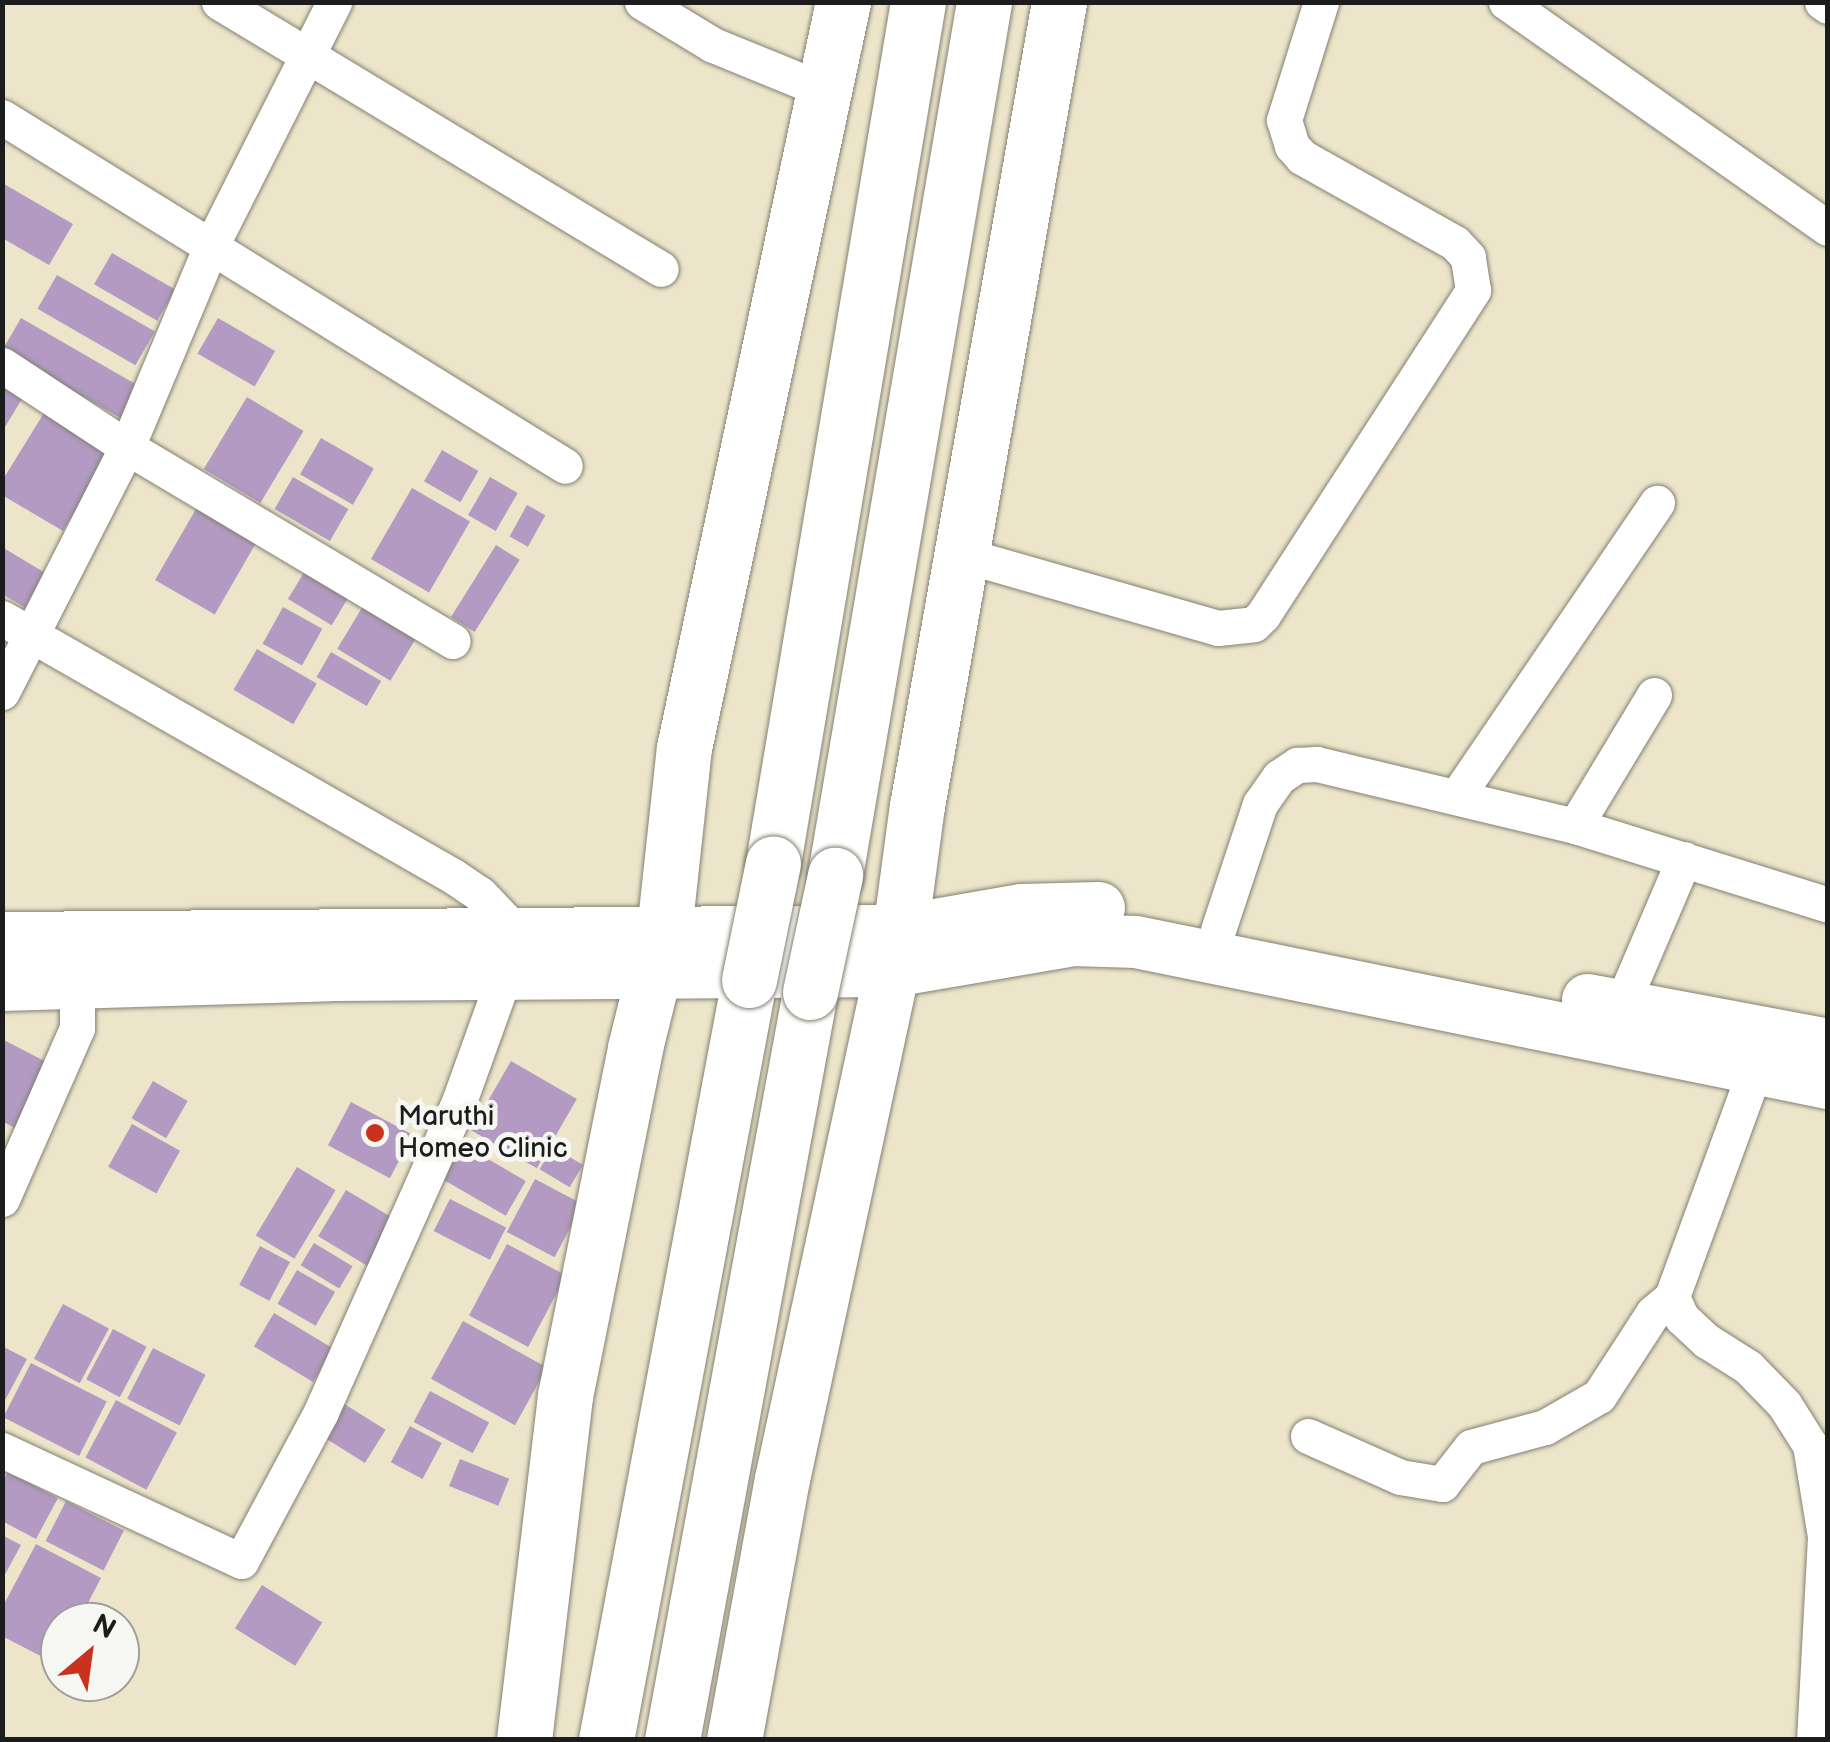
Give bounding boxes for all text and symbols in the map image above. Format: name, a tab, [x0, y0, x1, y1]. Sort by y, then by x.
place label: Maruthi Homeo Clinic	[398, 1100, 568, 1166]
marker: Maruthi Homeo Clinic	[362, 1120, 388, 1146]
north arrow	[40, 1602, 140, 1702]
text: N	[87, 1608, 121, 1647]

